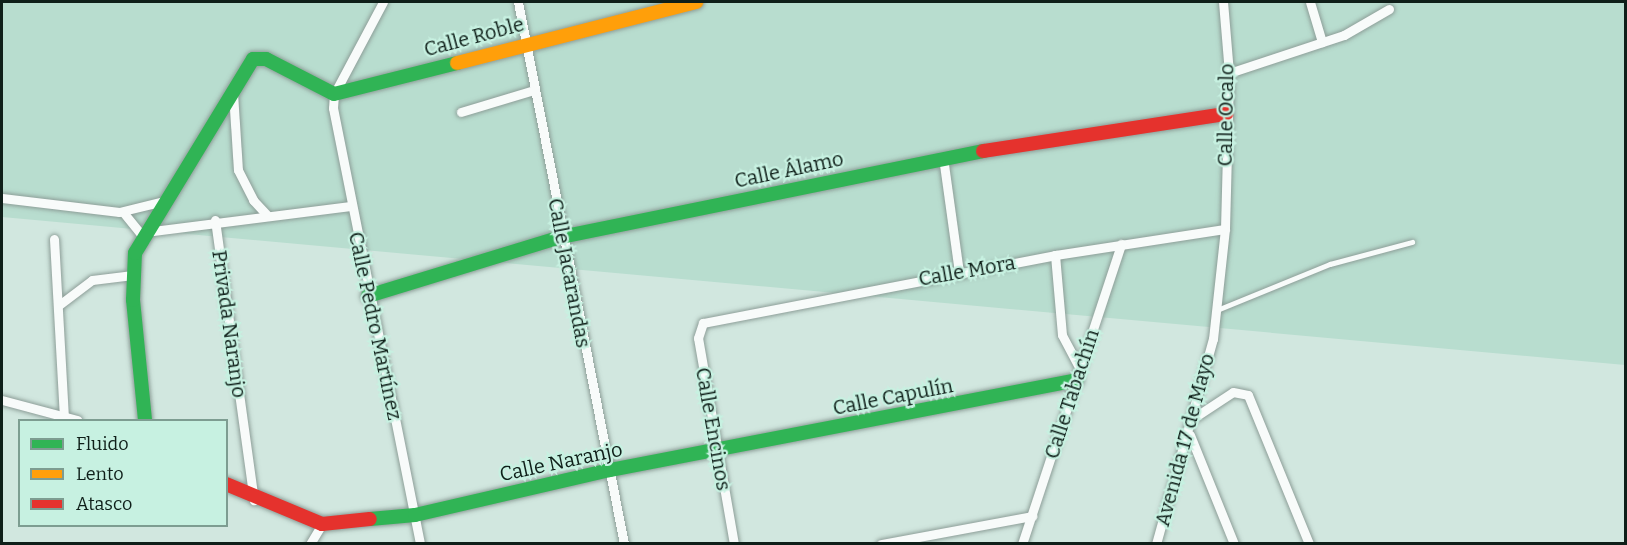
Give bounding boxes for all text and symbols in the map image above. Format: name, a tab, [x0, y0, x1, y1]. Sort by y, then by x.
street label: Calle Roble	[421, 12, 527, 62]
street label: Calle Ocalo	[1213, 63, 1239, 167]
street label: Calle Álamo	[732, 147, 846, 193]
street label: Calle Jacarandas	[543, 196, 595, 350]
street label: Calle Pedro Martínez	[343, 230, 407, 422]
street label: Privada Naranjo	[207, 249, 251, 399]
street label: Calle Mora	[917, 251, 1017, 291]
street label: Calle Tabachín	[1040, 326, 1104, 462]
street label: Avenida 17 de Mayo	[1150, 351, 1220, 529]
street label: Calle Encinos	[690, 366, 736, 492]
street label: Calle Capulín	[831, 374, 955, 420]
legend	[18, 419, 228, 527]
text: Fluido	[76, 433, 129, 455]
street label: Calle Naranjo	[497, 437, 625, 487]
text: Lento	[76, 463, 124, 485]
text: Atasco	[76, 493, 132, 515]

